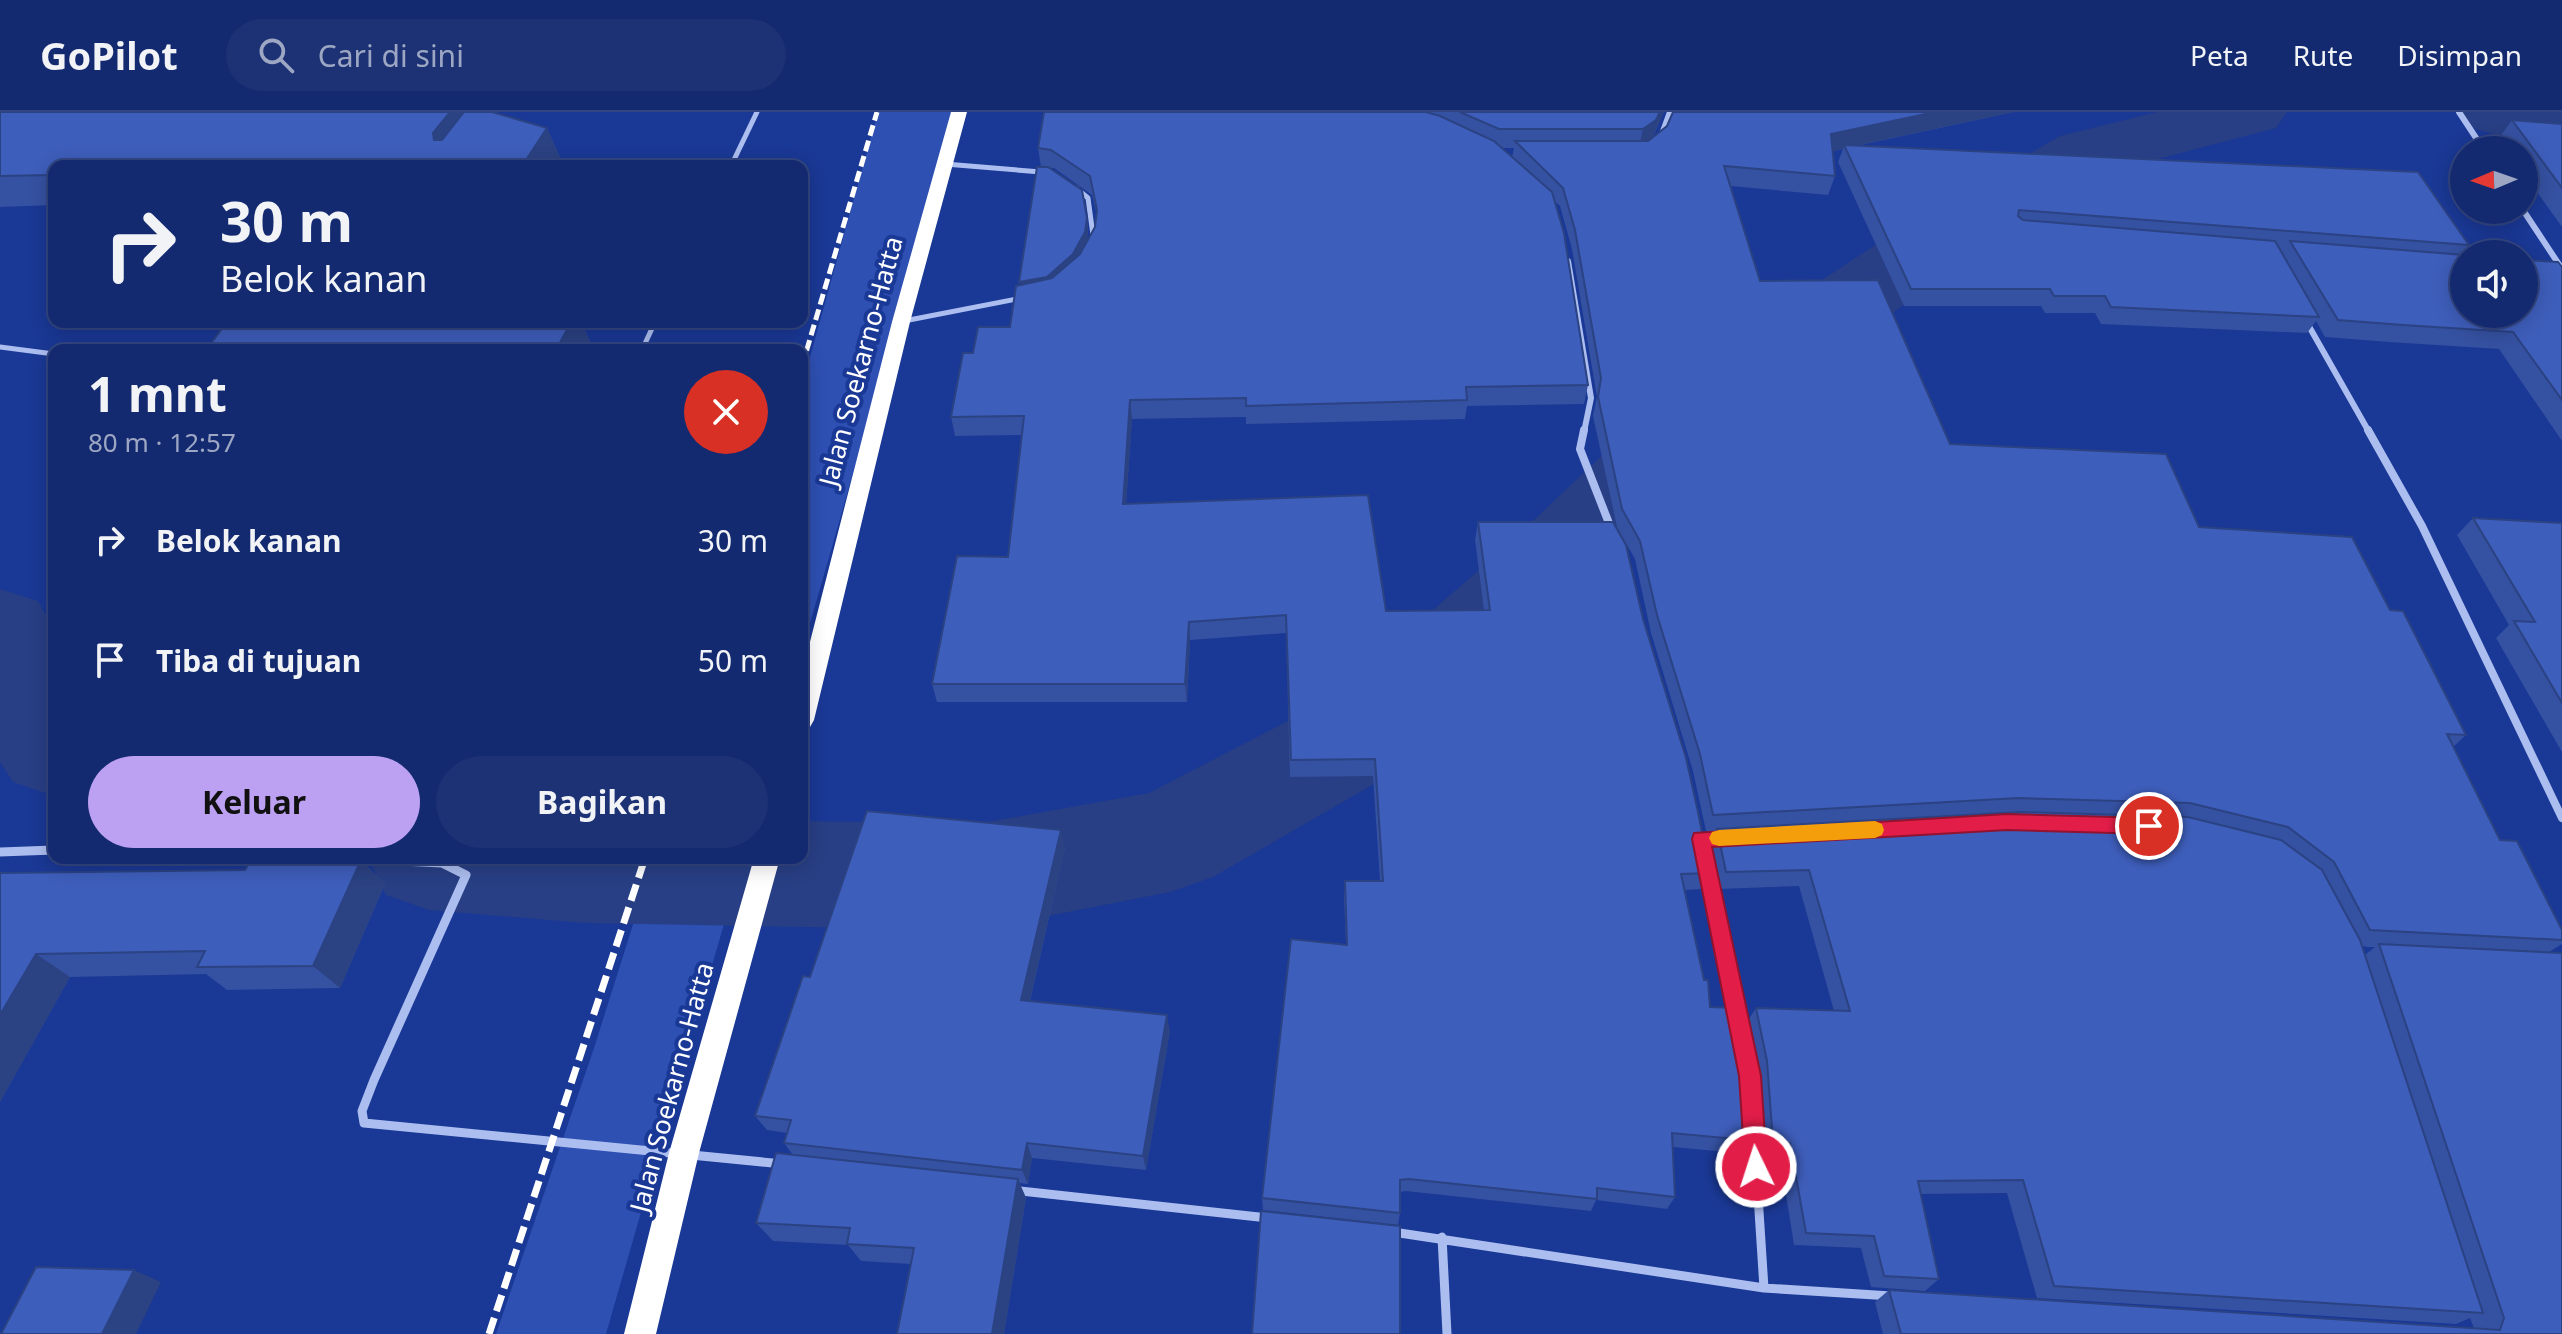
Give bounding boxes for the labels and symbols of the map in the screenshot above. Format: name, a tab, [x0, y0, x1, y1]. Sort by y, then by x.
north arrow	[2450, 136, 2538, 224]
street label: Jalan Soekarno-Hatta	[809, 232, 911, 493]
pin	[2115, 792, 2183, 860]
street label: Jalan Soekarno-Hatta	[620, 958, 722, 1219]
position arrow	[1714, 1125, 1798, 1209]

